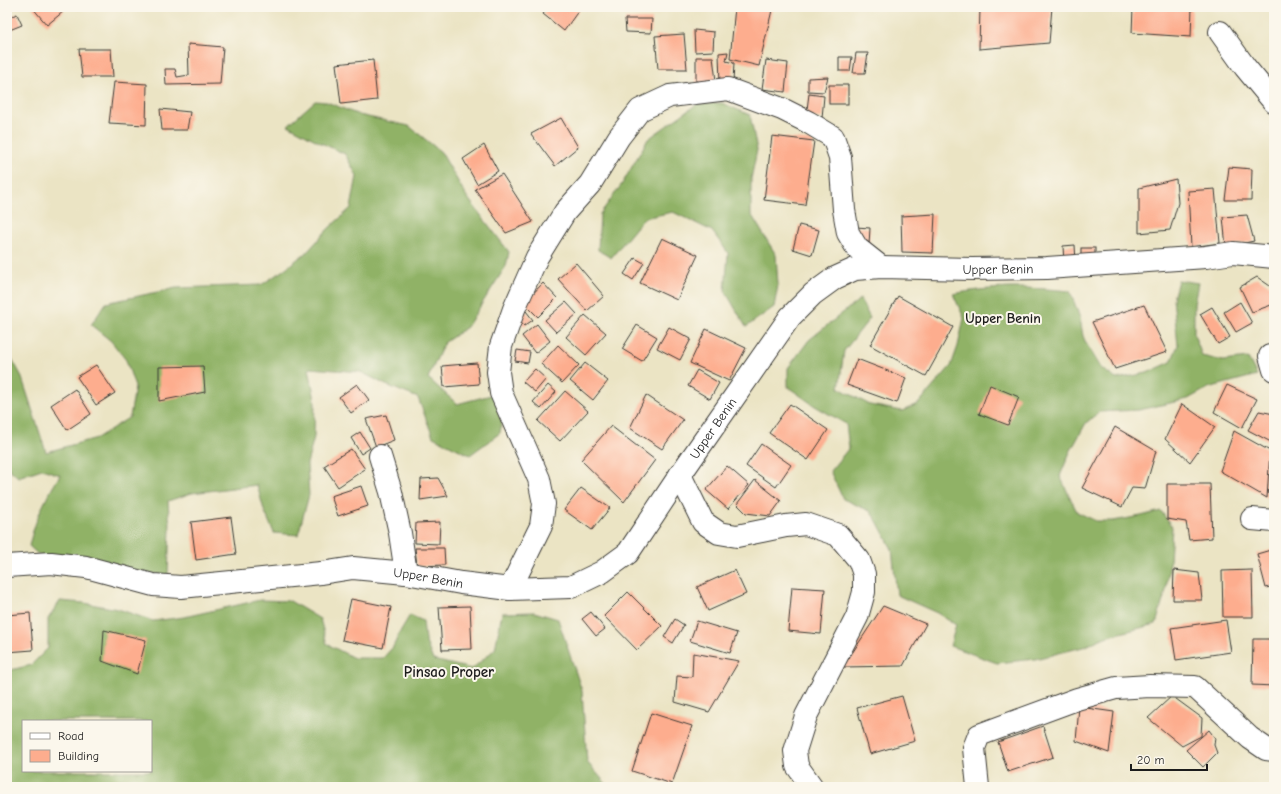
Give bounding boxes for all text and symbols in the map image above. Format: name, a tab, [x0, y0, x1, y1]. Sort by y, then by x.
street label: Upper Benin	[962, 261, 1033, 277]
district label: Upper Benin	[965, 310, 1041, 327]
street label: Upper Benin	[687, 395, 739, 462]
street label: Upper Benin	[393, 565, 465, 591]
district label: Pinsao Proper	[404, 663, 494, 681]
legend	[22, 720, 152, 772]
text: Road	[58, 729, 84, 743]
scale bar	[1131, 746, 1207, 772]
text: Building	[58, 749, 99, 763]
text: 20 m	[1137, 753, 1165, 767]

